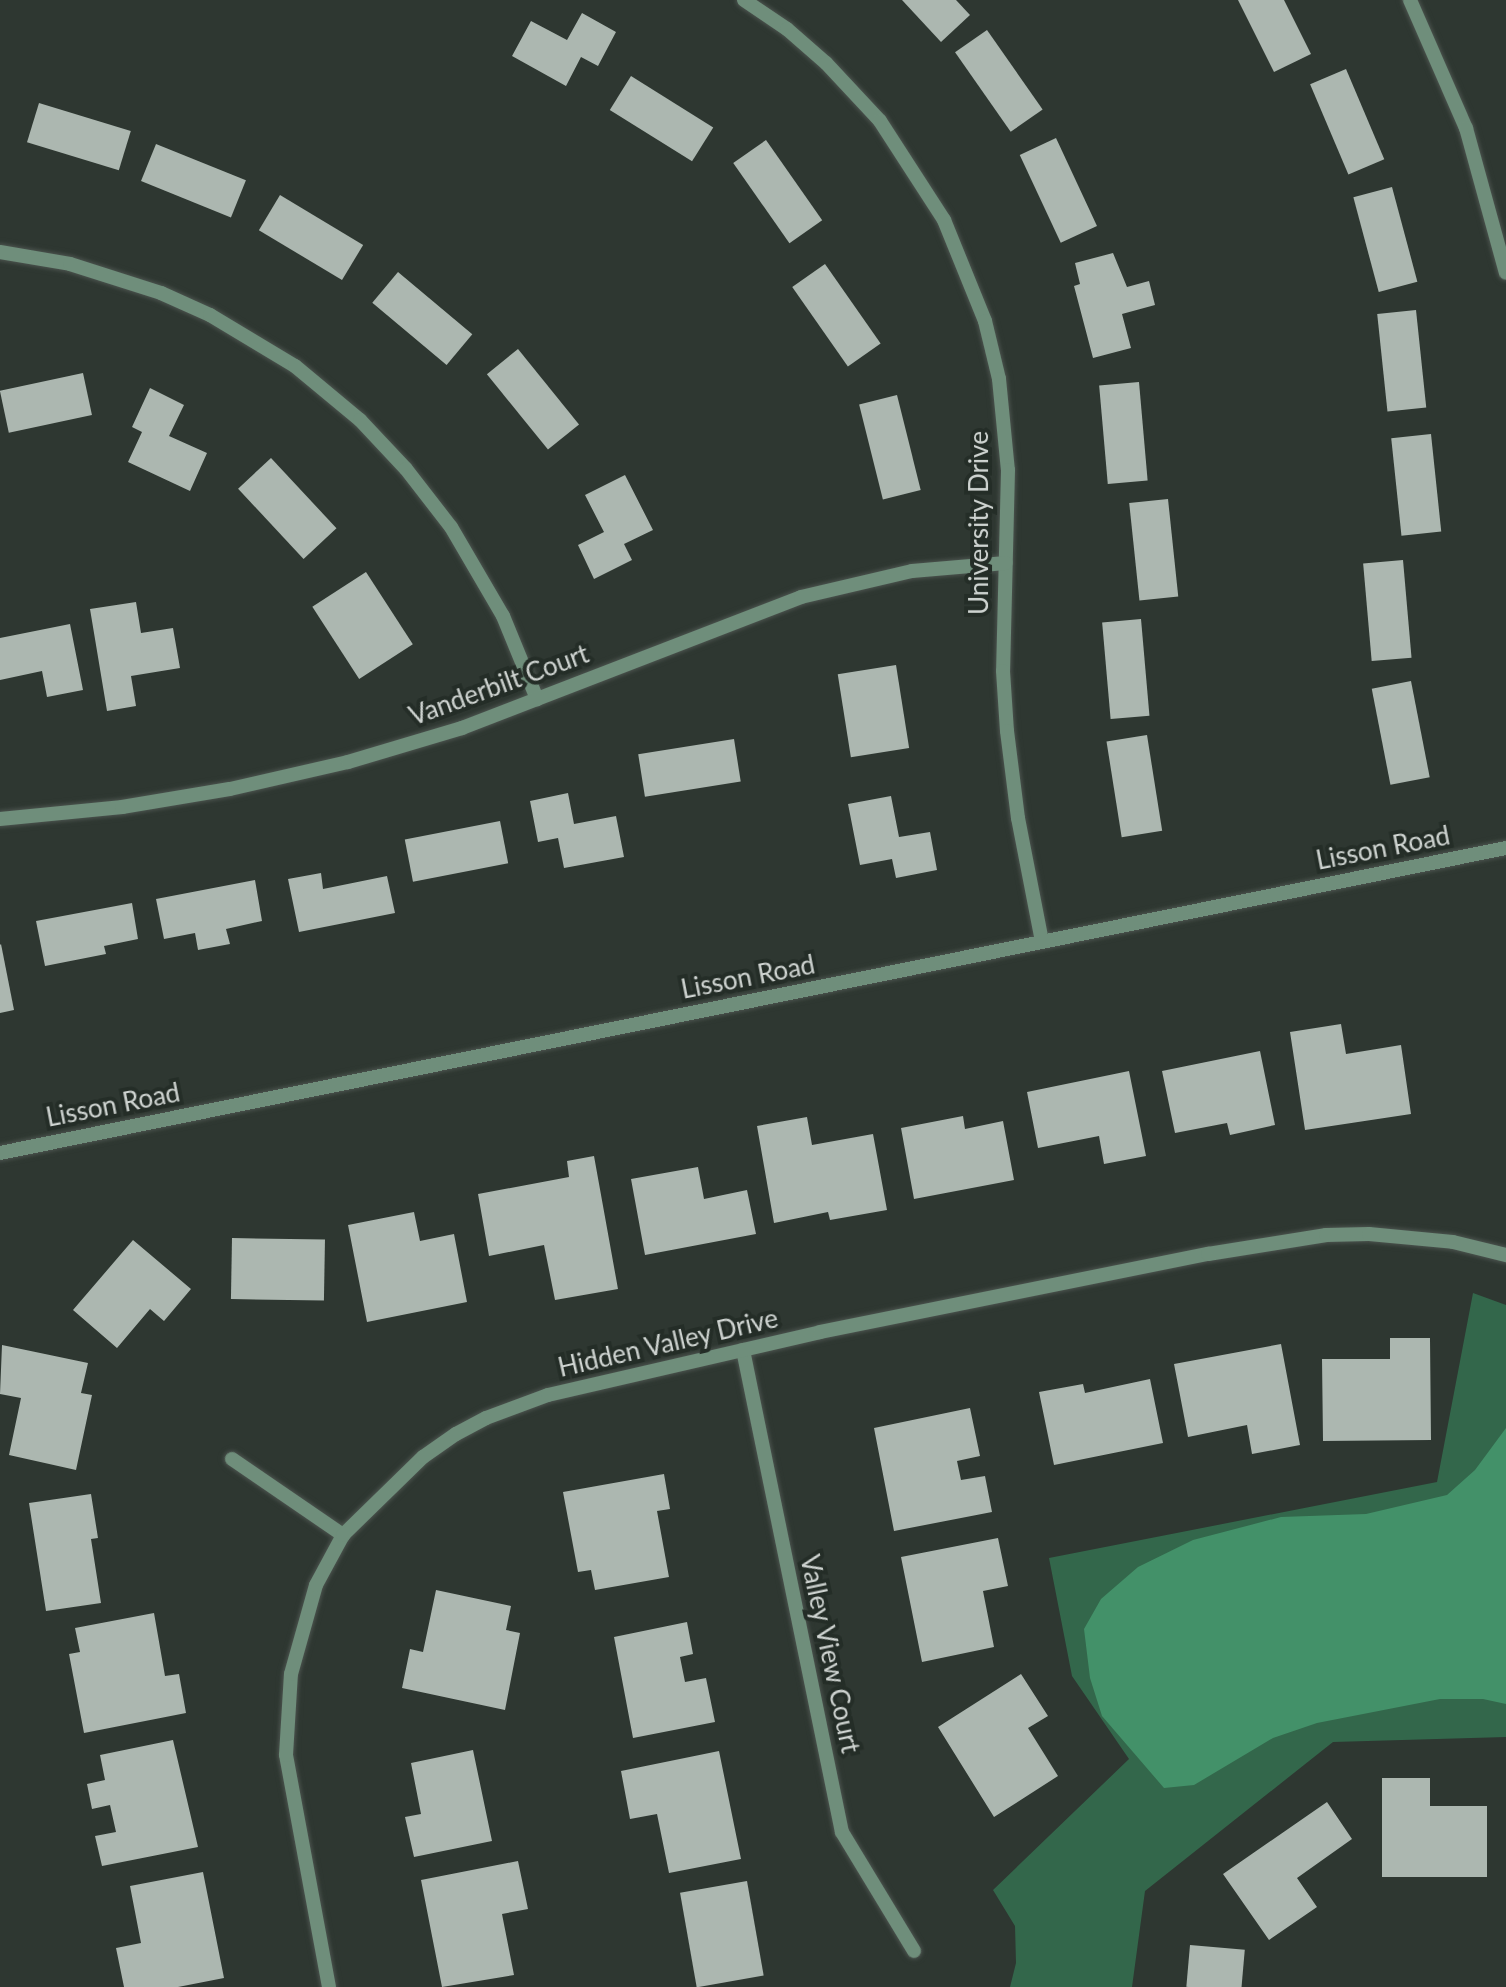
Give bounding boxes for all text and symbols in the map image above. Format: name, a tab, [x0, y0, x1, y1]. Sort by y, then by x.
street label: University Drive	[963, 431, 995, 615]
street label: Vanderbilt Court	[405, 638, 593, 732]
street label: Lisson Road	[1313, 820, 1453, 876]
street label: Lisson Road	[678, 949, 818, 1005]
street label: Lisson Road	[43, 1077, 183, 1133]
street label: Hidden Valley Drive	[554, 1302, 782, 1384]
street label: Valley View Court	[794, 1551, 866, 1757]

